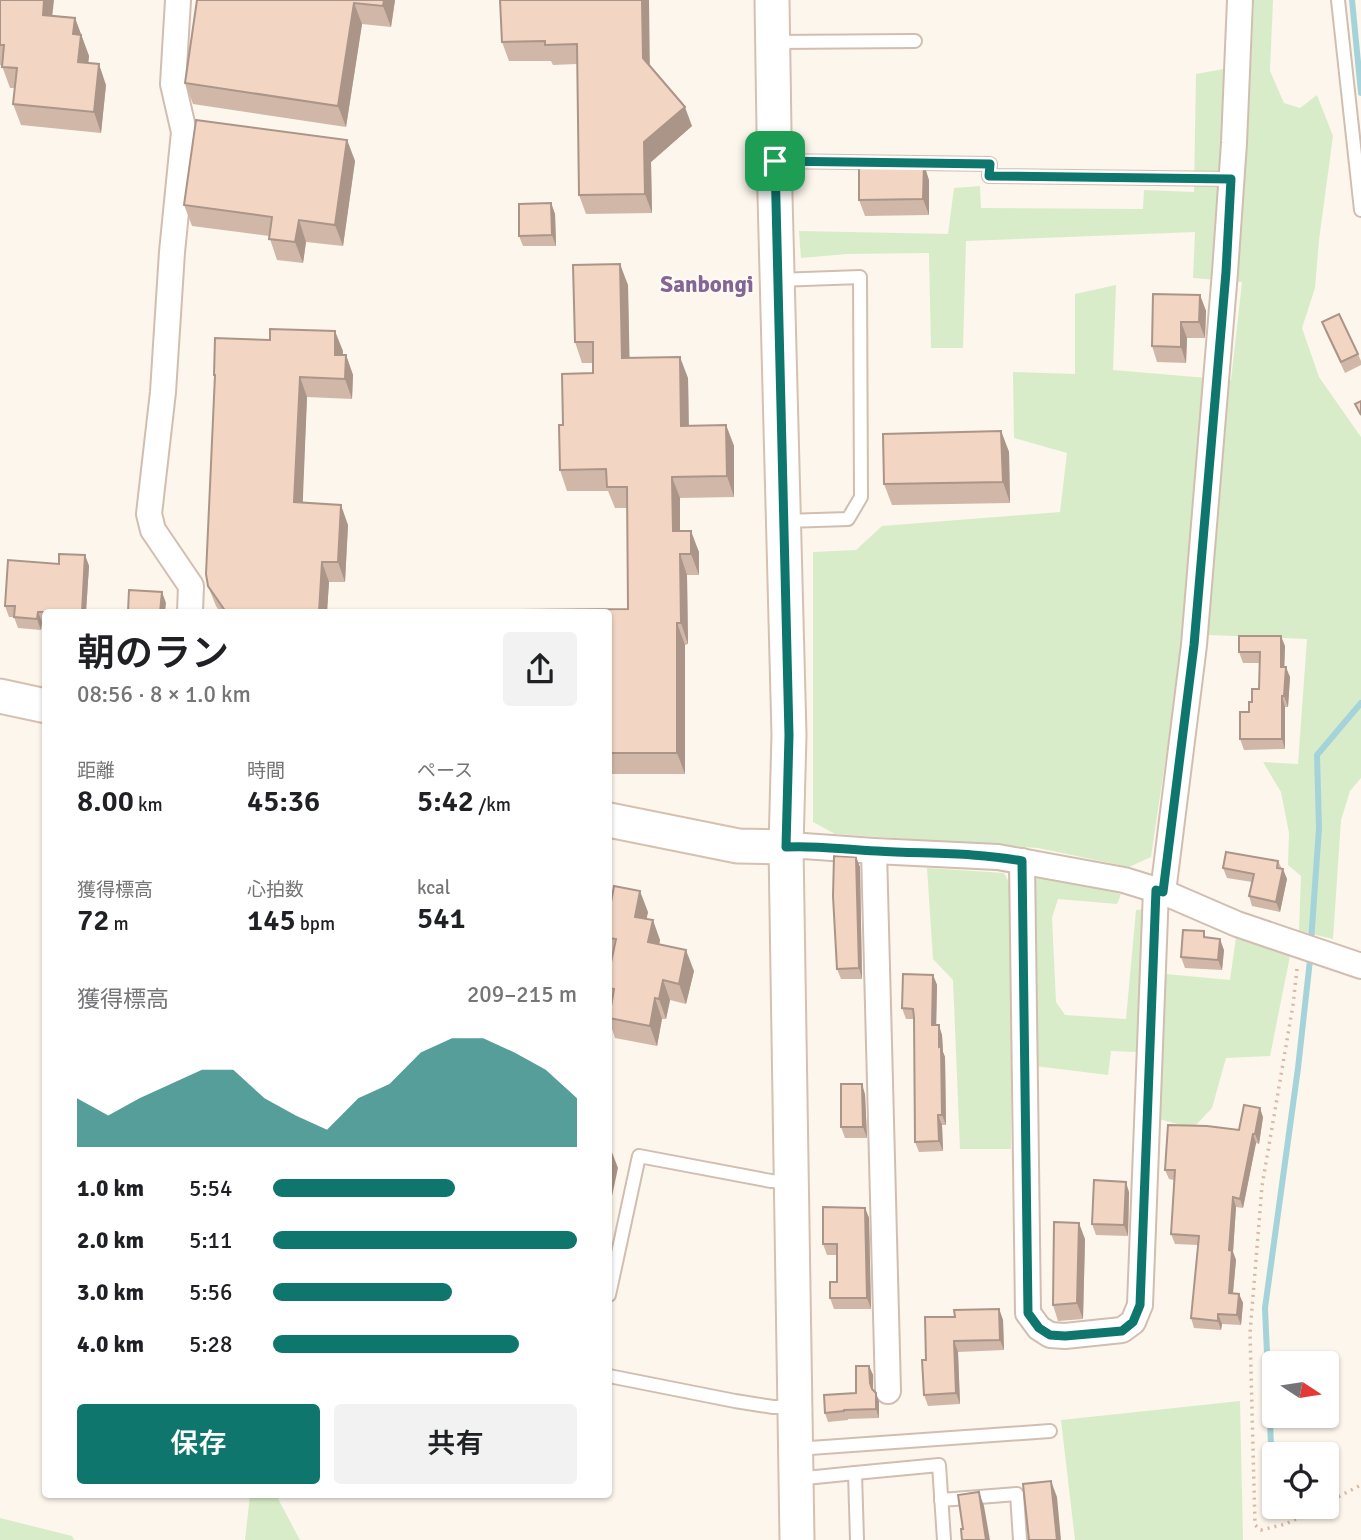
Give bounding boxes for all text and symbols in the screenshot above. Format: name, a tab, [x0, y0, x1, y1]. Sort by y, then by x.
pin	[745, 131, 805, 191]
icon: arrive	[756, 142, 794, 180]
district label: Sanbongi	[660, 270, 754, 299]
text: 朝のラン	[77, 630, 229, 677]
button: share	[503, 632, 577, 706]
text: 08:56 · 8 × 1.0 km	[77, 680, 251, 709]
text: 距離	[77, 759, 115, 783]
text: 時間	[247, 759, 285, 783]
text: ペース	[417, 759, 473, 783]
text: 8.00	[77, 783, 134, 820]
text: 45:36	[247, 783, 320, 820]
text: 5:42	[417, 783, 474, 820]
text: km	[134, 793, 163, 817]
text: /km	[474, 793, 511, 817]
text: kcal	[417, 876, 450, 900]
text: 獲得標高	[77, 878, 153, 902]
text: 心拍数	[247, 878, 304, 902]
text: 541	[417, 900, 466, 937]
text: 72	[77, 902, 109, 939]
text: 145	[247, 902, 296, 939]
text: m	[109, 912, 129, 936]
text: bpm	[296, 912, 335, 936]
text: 209–215 m	[467, 980, 577, 1009]
text: 獲得標高	[77, 985, 169, 1014]
text: 1.0 km	[77, 1174, 144, 1203]
text: 5:54	[189, 1174, 232, 1203]
text: 2.0 km	[77, 1226, 144, 1255]
text: 5:11	[189, 1226, 232, 1255]
text: 3.0 km	[77, 1278, 144, 1307]
text: 5:56	[189, 1278, 232, 1307]
text: 4.0 km	[77, 1330, 144, 1359]
text: 5:28	[189, 1330, 232, 1359]
north arrow	[1262, 1351, 1339, 1428]
map controls	[1262, 1351, 1339, 1519]
button: 保存	[77, 1404, 320, 1484]
button: 共有	[334, 1404, 577, 1484]
button: locate	[1262, 1442, 1339, 1519]

